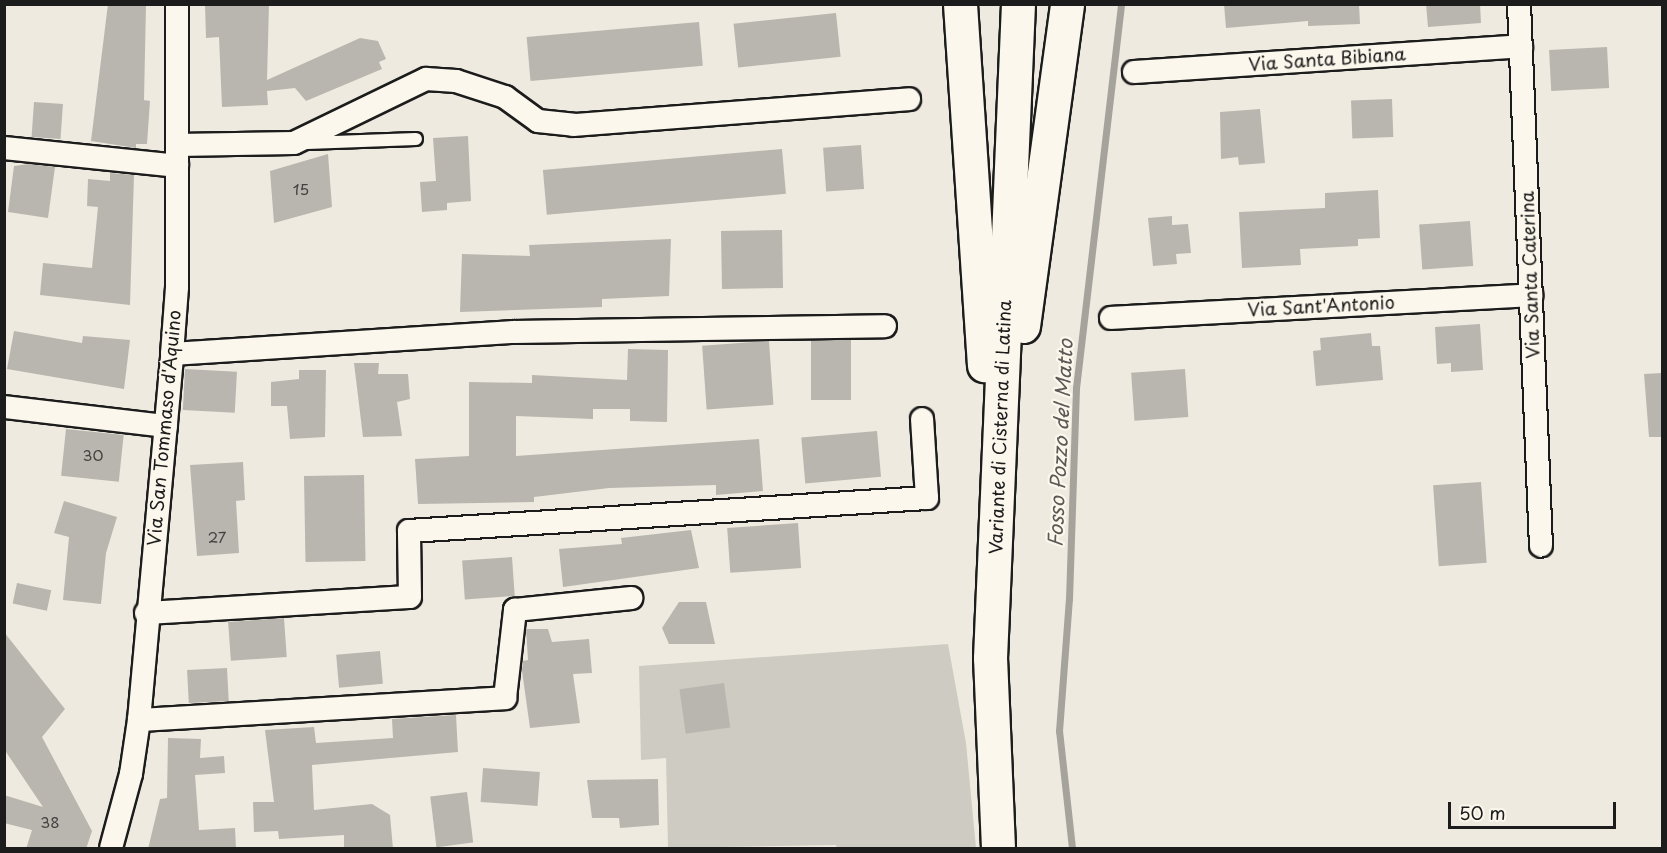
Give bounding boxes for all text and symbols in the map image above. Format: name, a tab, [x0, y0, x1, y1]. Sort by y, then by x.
street label: Via Santa Bibiana	[1248, 43, 1406, 75]
house number: 15	[293, 180, 309, 198]
street label: Via Santa Caterina	[1516, 191, 1544, 359]
street label: Via Sant'Antonio	[1247, 291, 1395, 321]
street label: Variante di Cisterna di Latina	[985, 297, 1015, 557]
street label: Via San Tommaso d'Aquino	[143, 310, 185, 546]
water label: Fosso Pozzo del Matto	[1043, 338, 1077, 548]
house number: 30	[83, 446, 103, 464]
house number: 27	[208, 528, 226, 546]
scale bar	[1451, 790, 1619, 828]
text: 50 m	[1459, 799, 1506, 826]
house number: 38	[40, 813, 60, 831]

